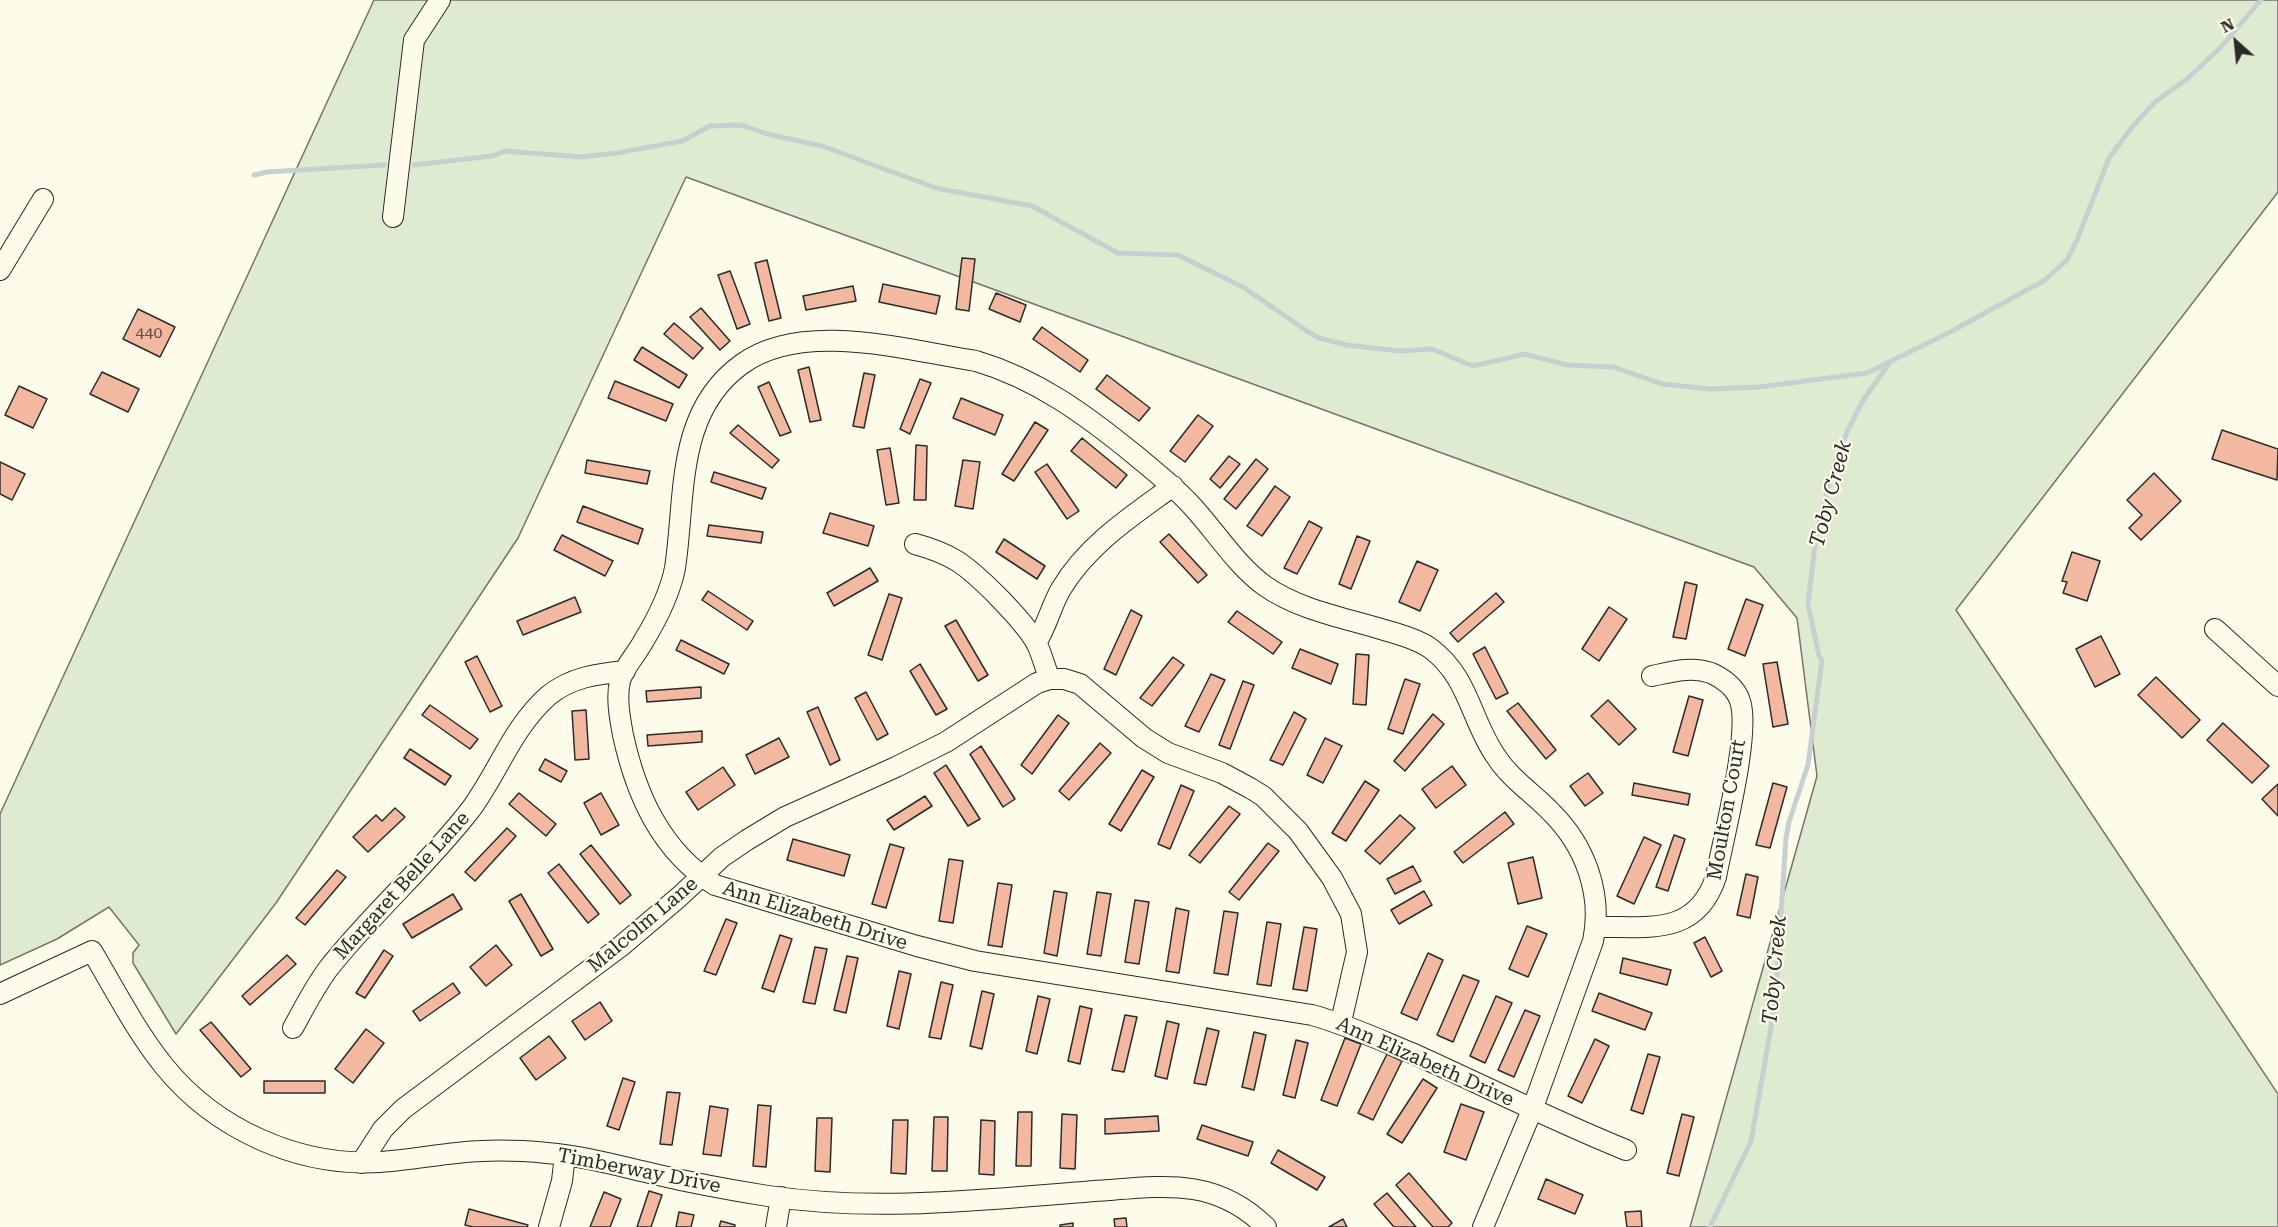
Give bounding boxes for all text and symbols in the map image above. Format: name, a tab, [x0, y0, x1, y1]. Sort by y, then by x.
north arrow	[2206, 12, 2266, 72]
text: N	[2218, 14, 2237, 37]
house number: 440	[136, 323, 162, 343]
water label: Toby Creek	[1805, 438, 1857, 550]
street label: Moulton Court	[1703, 738, 1751, 882]
street label: Margaret Belle Lane	[329, 807, 475, 965]
street label: Malcolm Lane	[583, 872, 703, 978]
street label: Ann Elizabeth Drive	[720, 876, 910, 956]
water label: Toby Creek	[1758, 914, 1792, 1026]
street label: Ann Elizabeth Drive	[1332, 1012, 1518, 1112]
street label: Timberway Drive	[555, 1143, 723, 1199]

